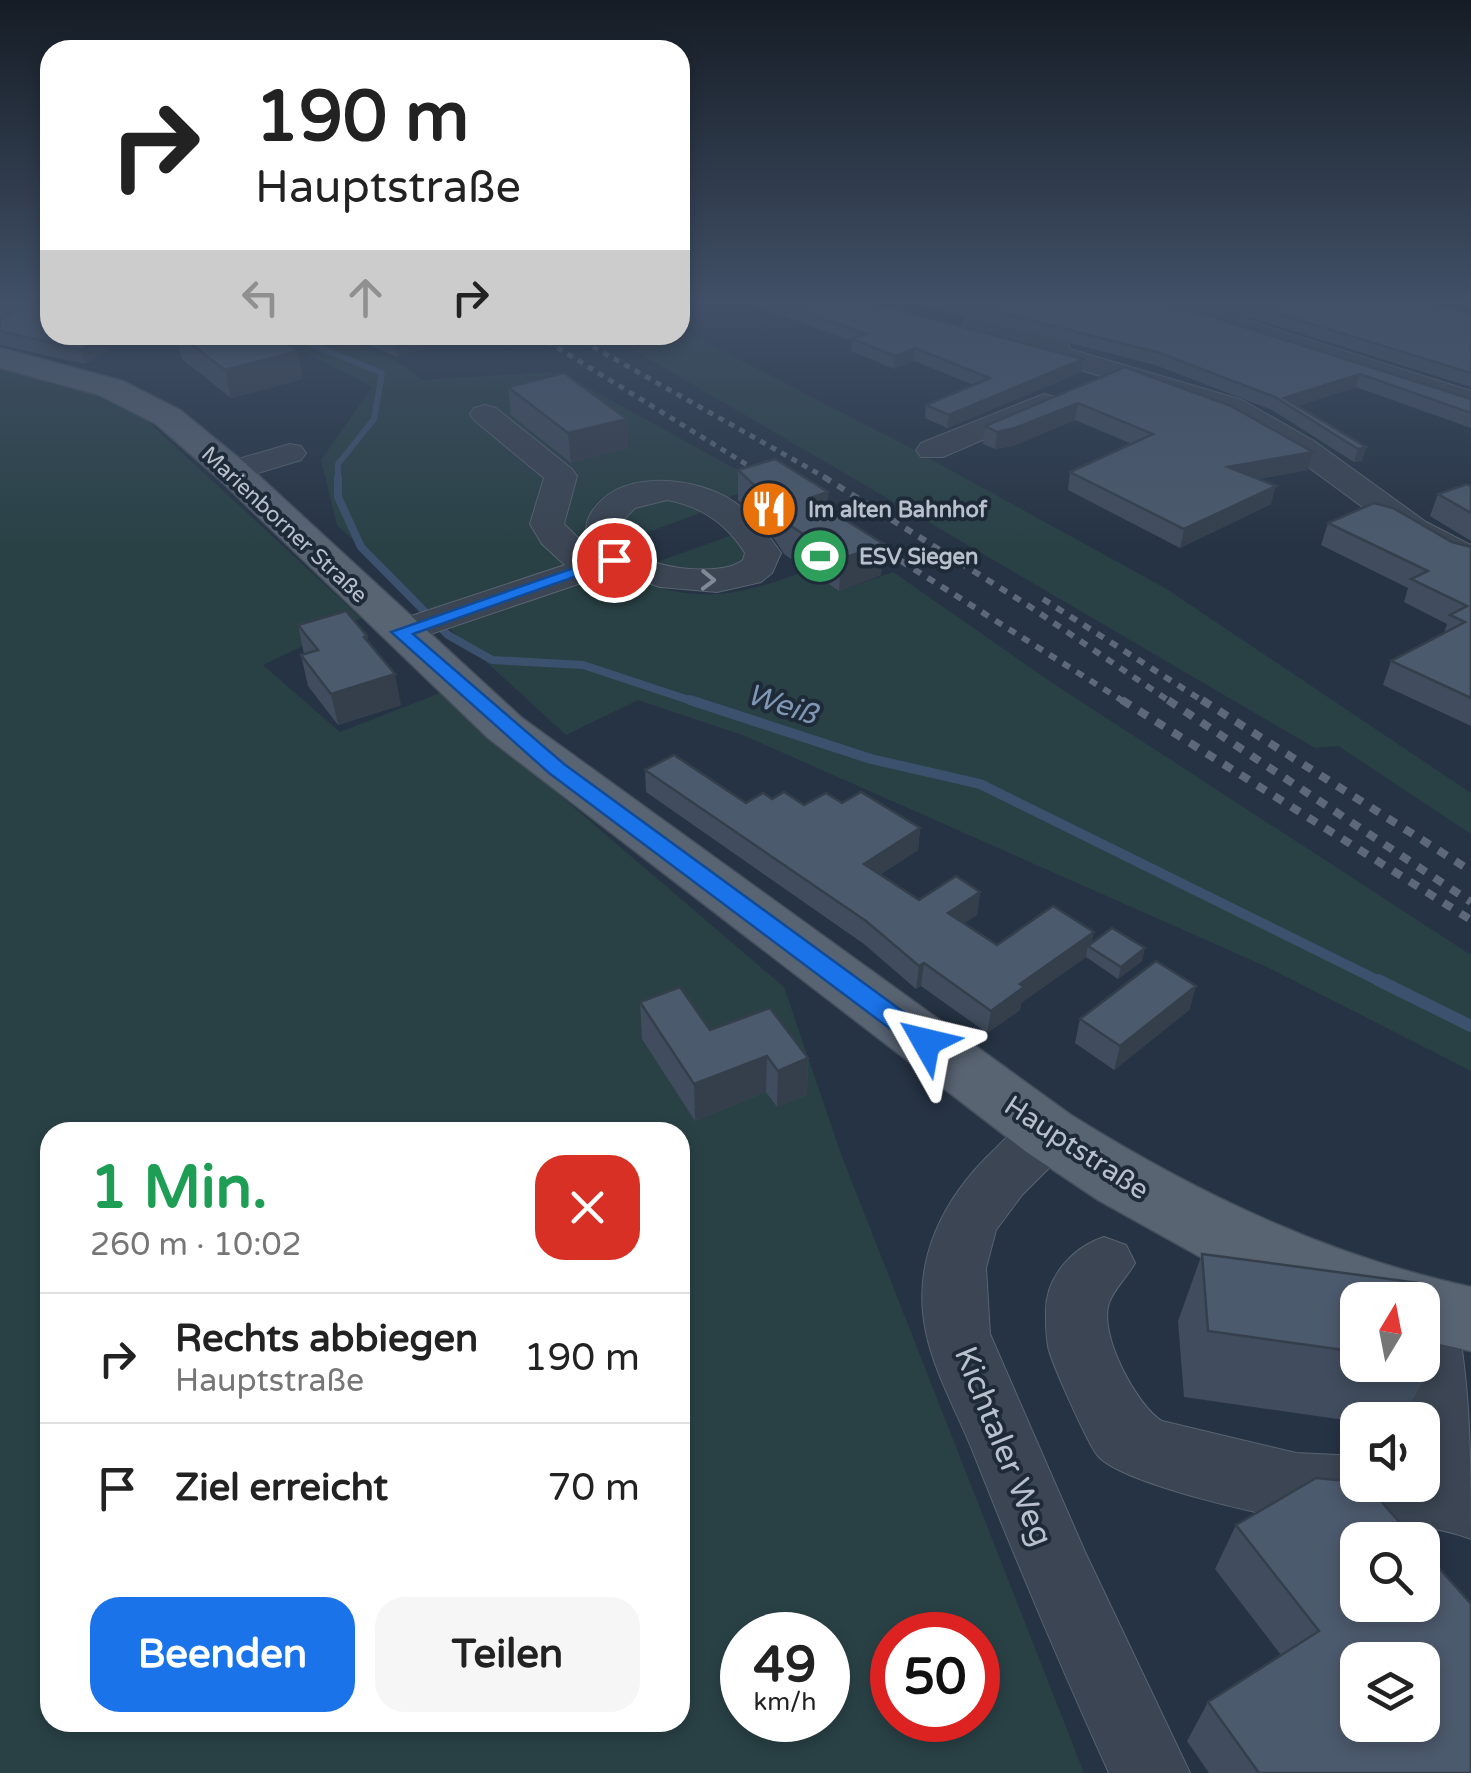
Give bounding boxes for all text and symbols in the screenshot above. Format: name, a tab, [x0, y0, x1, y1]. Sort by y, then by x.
text: 190 m	[255, 76, 469, 160]
icon: right	[90, 80, 220, 210]
text: Hauptstraße	[255, 161, 521, 215]
icon: left	[233, 270, 288, 325]
icon: ahead	[338, 270, 393, 325]
icon: right	[443, 270, 498, 325]
street label: Marienborner Straße	[196, 441, 373, 608]
restaurant icon: Im alten Bahnhof	[739, 479, 799, 539]
place label: Im alten Bahnhof	[808, 497, 988, 523]
pin	[572, 518, 657, 603]
sports icon: ESV Siegen	[790, 526, 850, 586]
icon: arrive	[587, 533, 642, 588]
place label: ESV Siegen	[859, 544, 978, 570]
one-way arrow	[700, 569, 716, 591]
water label: Weiß	[742, 676, 823, 734]
position arrow	[874, 990, 978, 1094]
street label: Hauptstraße	[998, 1089, 1155, 1207]
text: 1 Min.	[90, 1152, 268, 1224]
button: close	[535, 1155, 640, 1260]
text: 260 m · 10:02	[90, 1226, 302, 1264]
north arrow	[1340, 1282, 1440, 1382]
map controls	[1340, 1282, 1440, 1742]
text: Rechts abbiegen	[175, 1316, 478, 1362]
icon: right	[90, 1331, 145, 1386]
text: 190 m	[524, 1335, 640, 1381]
street label: Kichtaler Weg	[946, 1341, 1060, 1552]
text: Hauptstraße	[175, 1362, 364, 1400]
button: sound	[1340, 1402, 1440, 1502]
icon: arrive	[90, 1461, 145, 1516]
text: Ziel erreicht	[175, 1465, 388, 1511]
text: 70 m	[548, 1465, 640, 1511]
button: search	[1340, 1522, 1440, 1622]
button: Beenden	[90, 1597, 355, 1712]
button: Teilen	[375, 1597, 640, 1712]
speed limit sign: 50	[870, 1612, 1000, 1742]
text: 49	[754, 1635, 816, 1695]
button: layers	[1340, 1642, 1440, 1742]
text: km/h	[754, 1687, 816, 1717]

